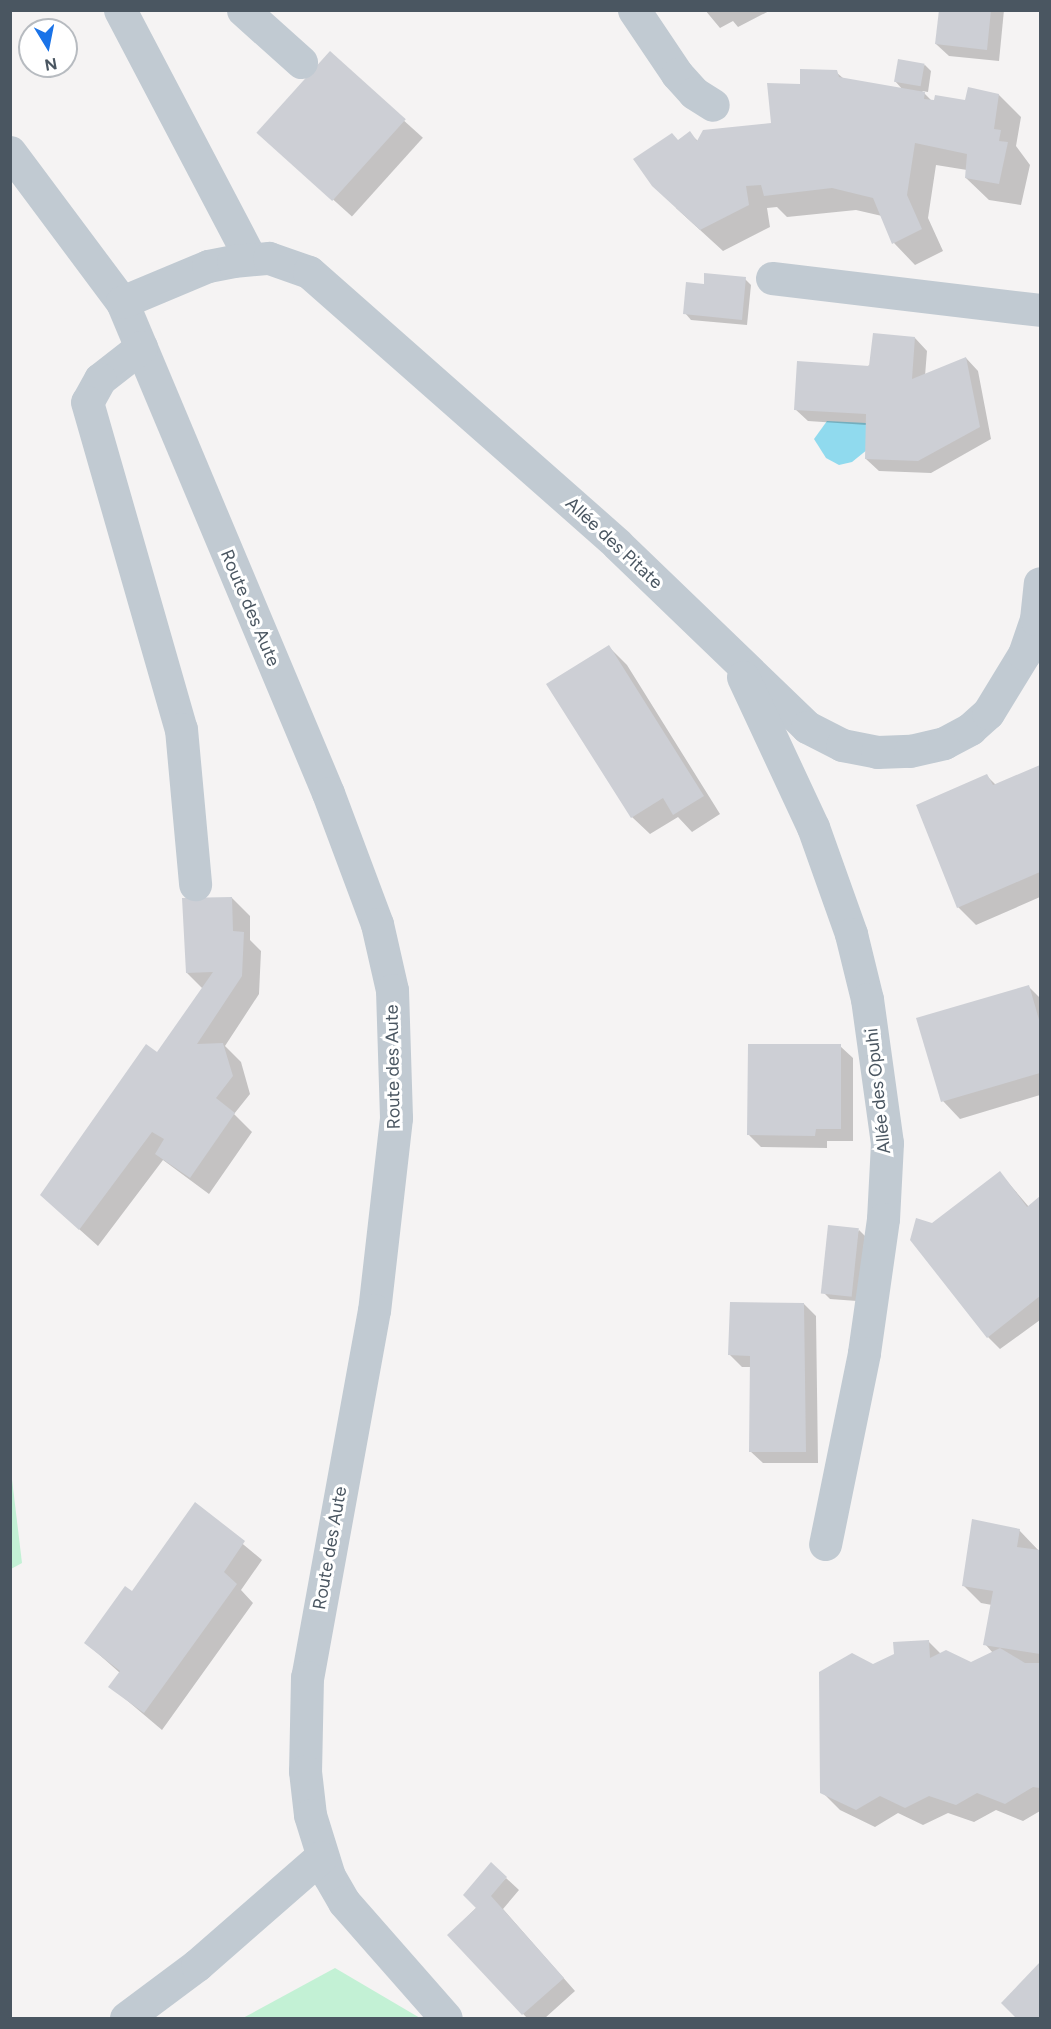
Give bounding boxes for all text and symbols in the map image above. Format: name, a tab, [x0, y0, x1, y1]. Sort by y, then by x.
north arrow	[18, 18, 78, 78]
text: N	[43, 54, 59, 75]
street label: Allée des Pitate	[561, 493, 667, 593]
street label: Route des Aute	[216, 546, 284, 670]
street label: Route des Aute	[381, 1004, 405, 1130]
street label: Allée des Opuhi	[861, 1027, 895, 1155]
street label: Route des Aute	[309, 1485, 351, 1611]

